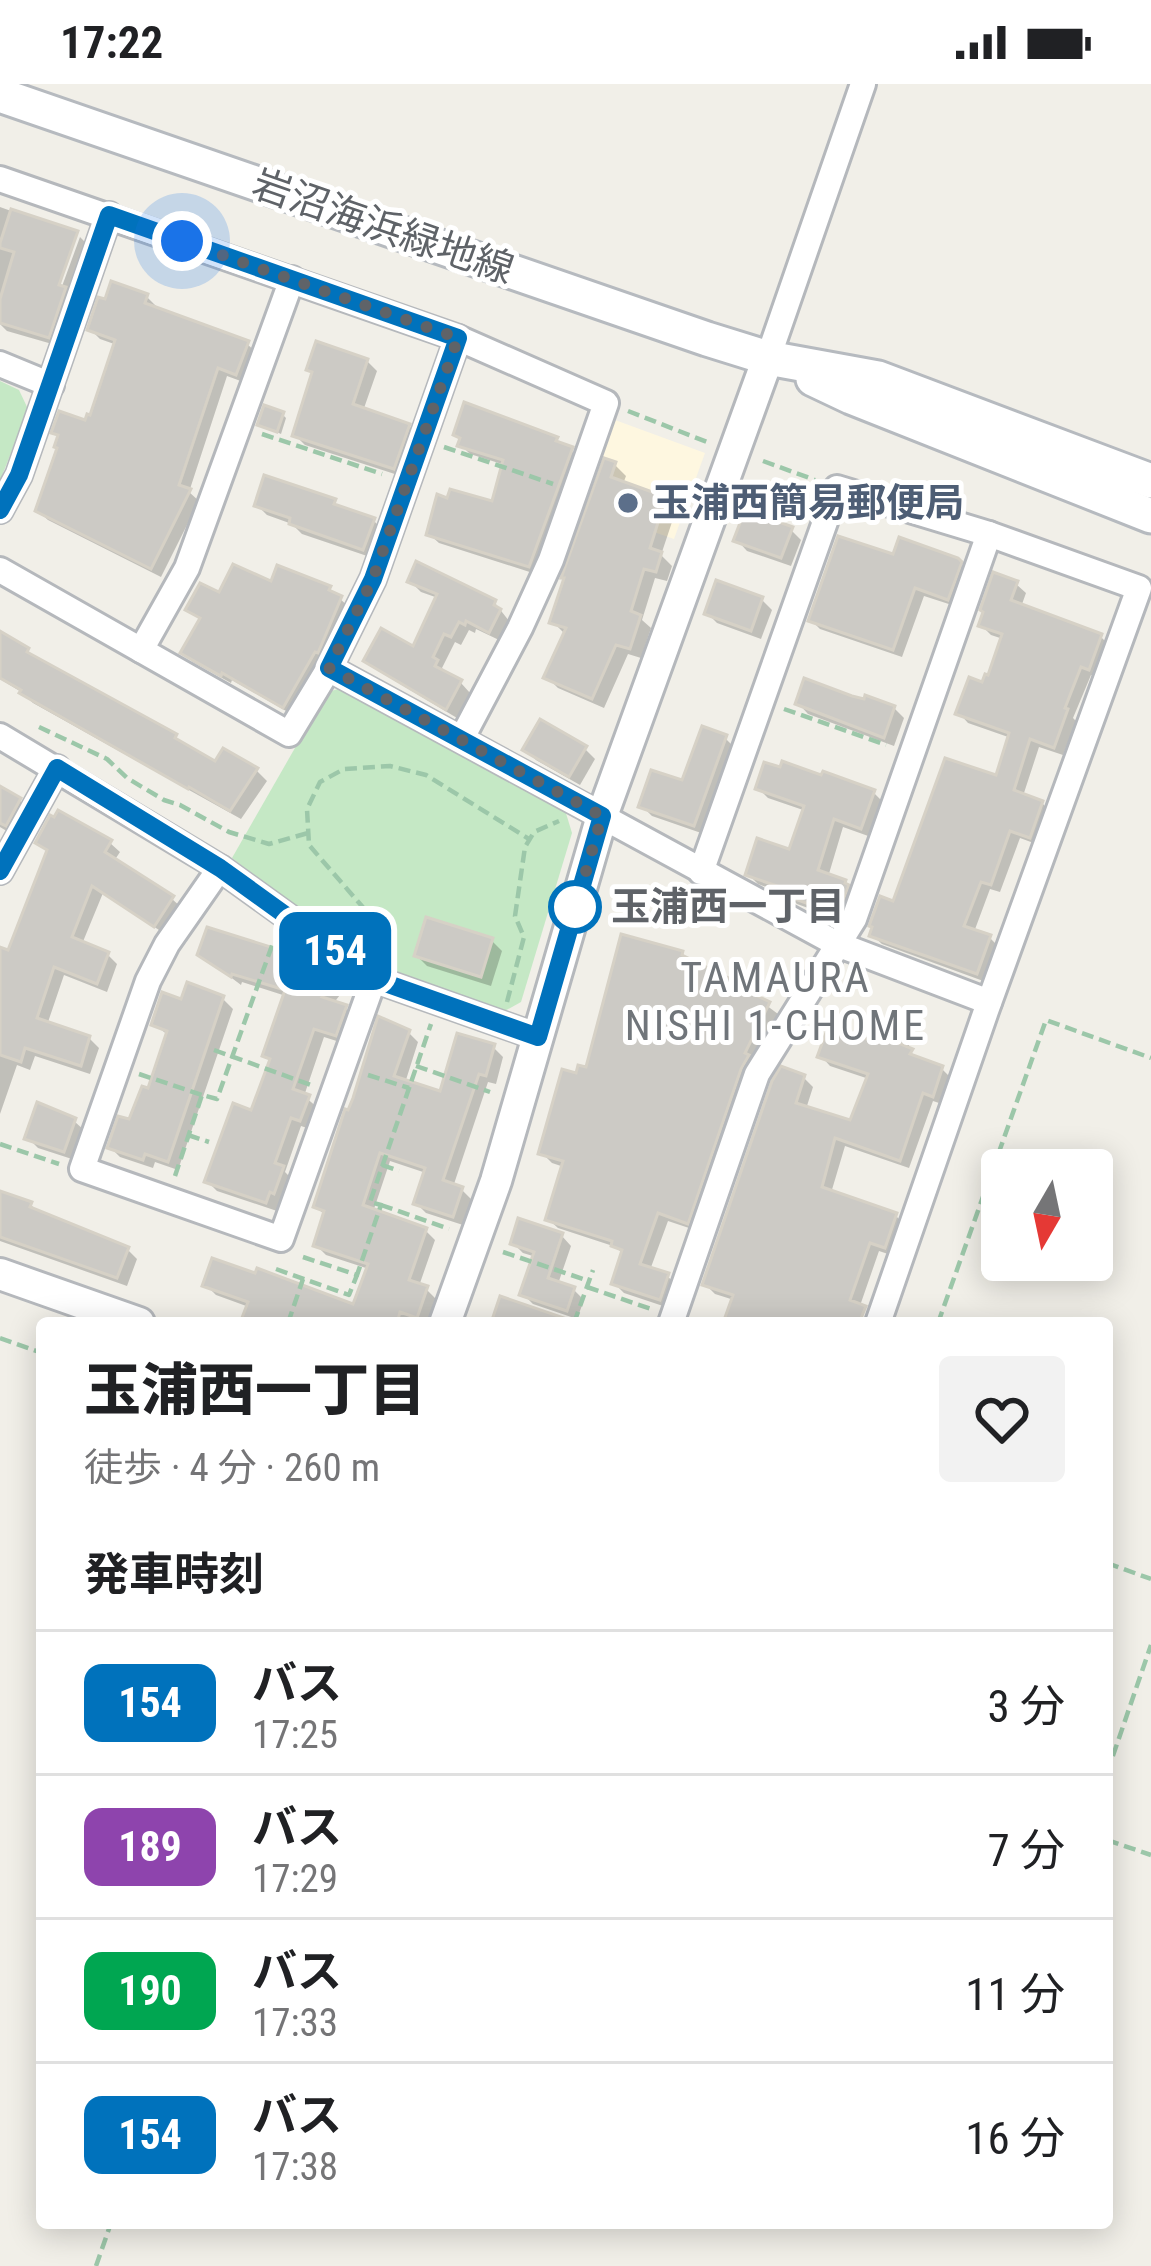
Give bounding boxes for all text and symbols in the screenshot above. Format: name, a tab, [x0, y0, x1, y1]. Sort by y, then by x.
text: 17:22	[60, 16, 163, 69]
street label: 岩沼海浜緑地線	[246, 161, 520, 293]
your location	[152, 211, 212, 271]
place label: 玉浦西簡易郵便局	[652, 480, 964, 526]
marker: 玉浦西簡易郵便局	[615, 490, 641, 516]
marker: 玉浦西一丁目	[550, 882, 600, 932]
place label: 玉浦西一丁目	[611, 884, 845, 930]
line badge: 154	[266, 912, 404, 990]
text: 154	[303, 926, 367, 975]
district label: TAMAURA NISHI 1-CHOME	[625, 953, 927, 1050]
north arrow	[981, 1149, 1113, 1281]
map controls	[981, 1149, 1113, 1281]
button: heart	[939, 1356, 1065, 1482]
text: 玉浦西一丁目	[84, 1357, 426, 1424]
text: 徒歩 · 4 分 · 260 m	[84, 1445, 380, 1491]
text: 発車時刻	[84, 1548, 264, 1601]
text: バス	[252, 1657, 342, 1710]
text: 154	[118, 1678, 182, 1727]
text: 3 分	[987, 1680, 1065, 1733]
text: 17:25	[252, 1712, 338, 1758]
text: バス	[252, 1801, 342, 1854]
text: 189	[118, 1822, 182, 1871]
text: 7 分	[987, 1824, 1065, 1877]
text: 17:29	[252, 1856, 338, 1902]
text: バス	[252, 1945, 342, 1998]
text: 190	[118, 1966, 182, 2015]
text: 11 分	[965, 1968, 1065, 2021]
text: 17:33	[252, 2000, 338, 2046]
text: バス	[252, 2089, 342, 2142]
text: 154	[118, 2110, 182, 2159]
text: 16 分	[965, 2112, 1065, 2165]
text: 17:38	[252, 2144, 338, 2190]

